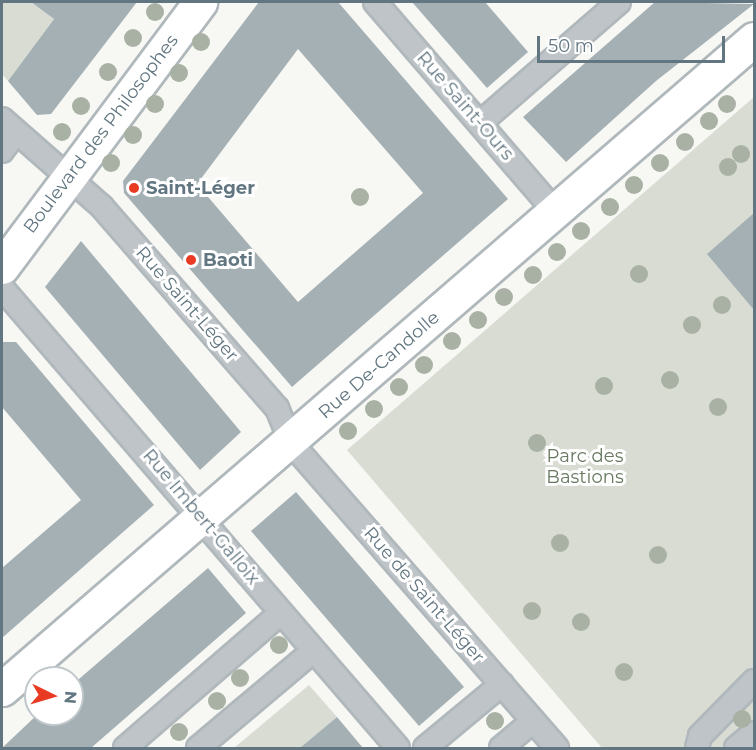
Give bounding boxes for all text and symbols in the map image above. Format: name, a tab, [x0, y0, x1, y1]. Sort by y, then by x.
scale bar	[540, 24, 728, 62]
street label: Boulevard des Philosophes	[19, 30, 183, 238]
text: 50 m	[548, 35, 594, 57]
street label: Rue Saint-Ours	[412, 47, 518, 165]
place label: Saint-Léger	[146, 177, 255, 199]
marker: Saint-Léger	[127, 181, 141, 195]
street label: Rue Saint-Léger	[131, 242, 243, 366]
place label: Baoti	[203, 249, 253, 271]
marker: Baoti	[184, 253, 198, 267]
street label: Rue De-Candolle	[314, 307, 444, 423]
street label: Rue Imbert-Galloix	[138, 445, 264, 589]
park label: Parc des Bastions	[546, 446, 624, 488]
street label: Rue de Saint-Léger	[359, 523, 489, 667]
north arrow	[24, 666, 84, 726]
text: N	[60, 690, 80, 705]

